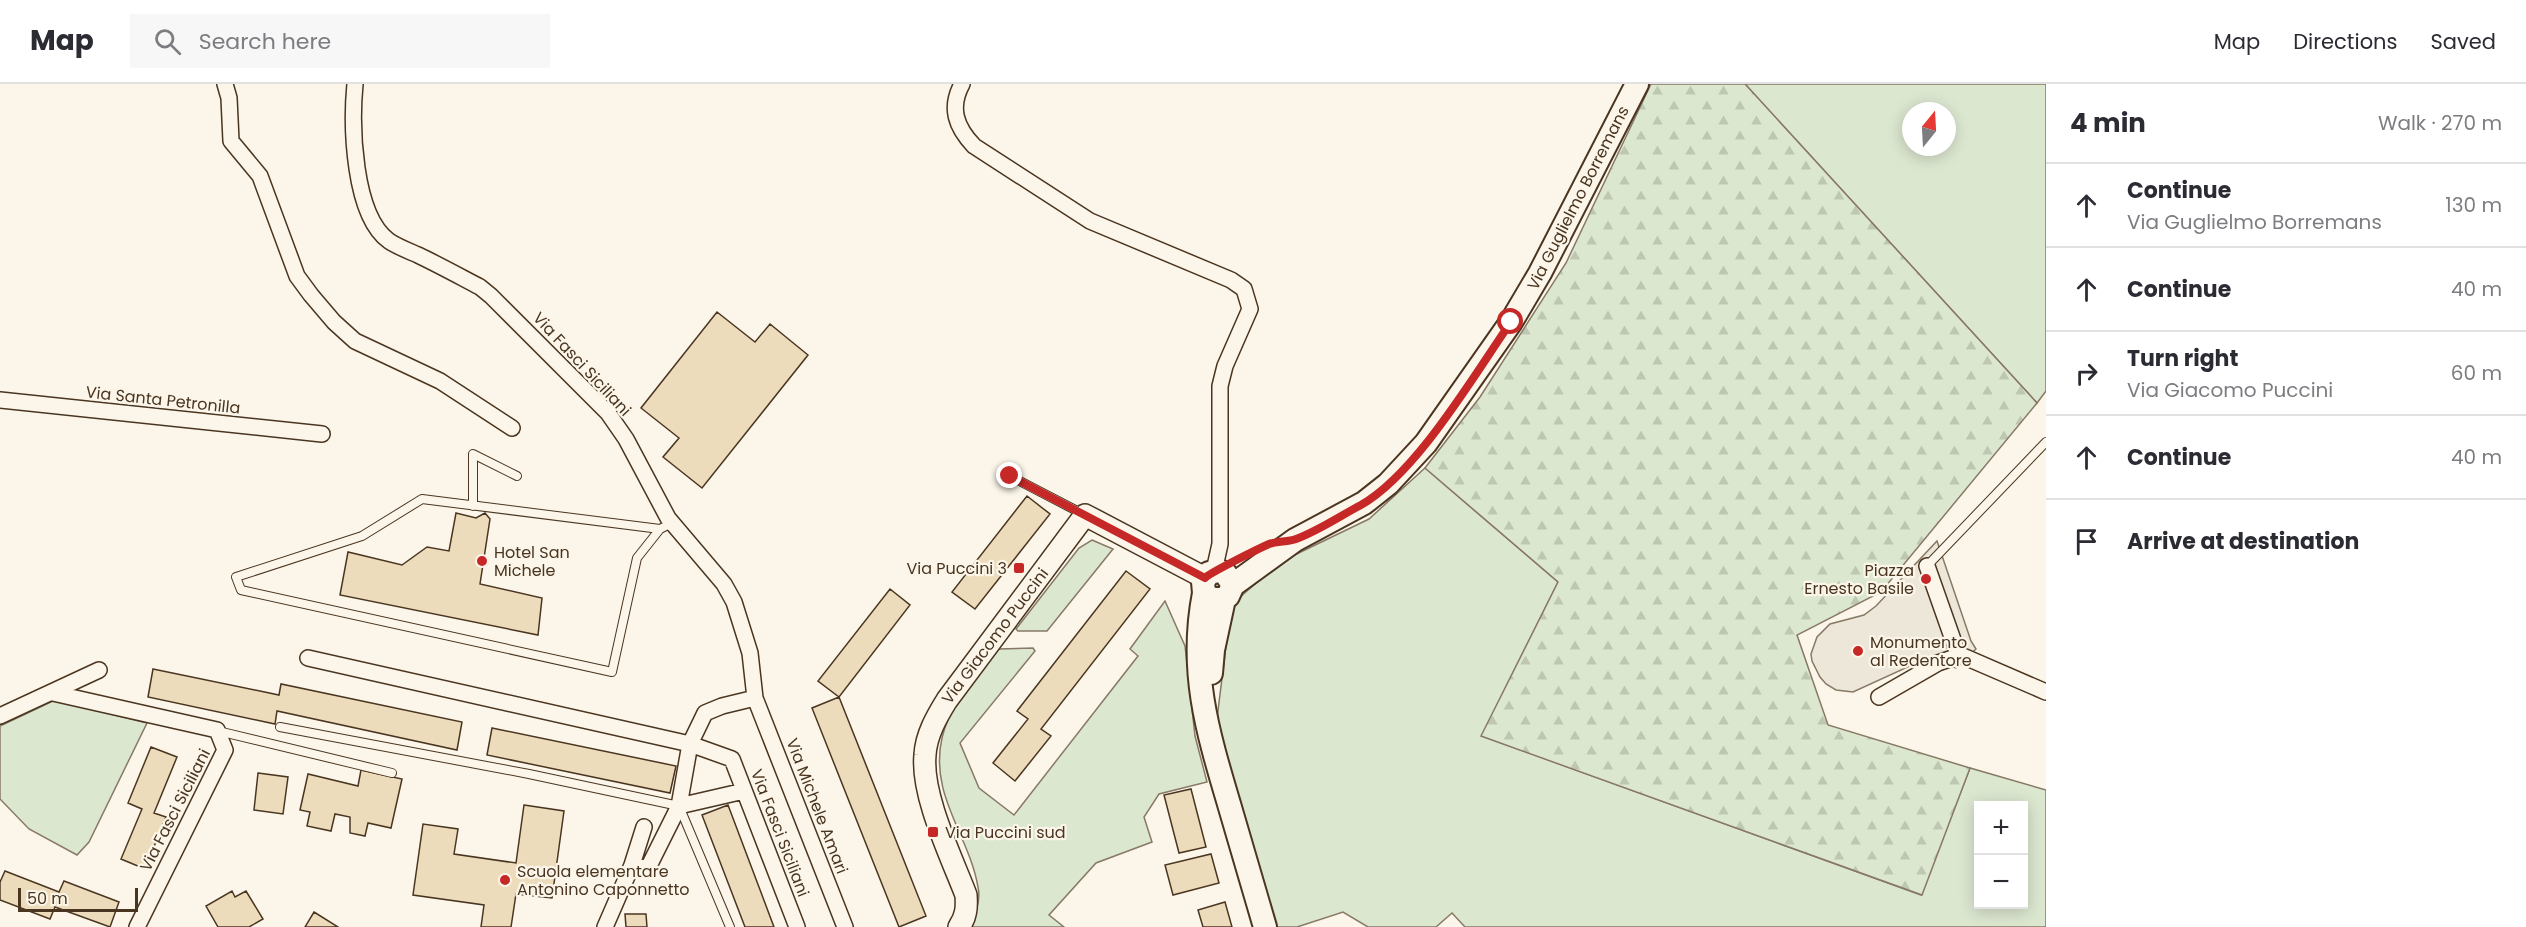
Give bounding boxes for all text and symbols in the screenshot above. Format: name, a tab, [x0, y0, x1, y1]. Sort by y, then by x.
search box	[130, 14, 550, 68]
text: Map	[30, 21, 94, 60]
icon: search	[151, 25, 184, 58]
text: Search here	[199, 26, 331, 57]
text: Map	[2214, 27, 2260, 56]
text: Directions	[2293, 27, 2397, 56]
text: Saved	[2430, 27, 2496, 56]
street label: Via Guglielmo Borremans	[1521, 102, 1635, 294]
north arrow	[1902, 102, 1956, 156]
text: 4 min	[2070, 105, 2146, 141]
text: Walk · 270 m	[2378, 109, 2502, 137]
text: Continue	[2127, 175, 2231, 206]
icon: ahead	[2070, 189, 2103, 222]
text: 130 m	[2445, 191, 2502, 219]
text: Via Guglielmo Borremans	[2127, 208, 2382, 236]
icon: ahead	[2070, 273, 2103, 306]
text: Continue	[2127, 274, 2231, 305]
text: 40 m	[2451, 275, 2502, 303]
street label: Via Fasci Siciliani	[528, 307, 636, 421]
route start	[1497, 308, 1523, 334]
text: Turn right	[2127, 343, 2238, 374]
icon: right	[2070, 357, 2103, 390]
text: 60 m	[2451, 359, 2502, 387]
text: Via Giacomo Puccini	[2127, 376, 2333, 404]
street label: Via Santa Petronilla	[85, 380, 241, 420]
icon: ahead	[2070, 441, 2103, 474]
text: Continue	[2127, 442, 2231, 473]
text: 40 m	[2451, 443, 2502, 471]
route end	[996, 462, 1022, 488]
icon: arrive	[2070, 525, 2103, 558]
text: Arrive at destination	[2127, 526, 2359, 557]
place label: Hotel San Michele	[494, 541, 570, 582]
marker: Hotel San Michele	[475, 554, 489, 568]
place label: Via Puccini 3	[906, 557, 1007, 580]
place label: Piazza Ernesto Basile	[1804, 559, 1914, 600]
marker: Via Puccini 3	[1012, 561, 1026, 575]
street label: Via Giacomo Puccini	[936, 563, 1054, 709]
marker: Piazza Ernesto Basile	[1919, 572, 1933, 586]
place label: Monumento al Redentore	[1870, 631, 1972, 672]
marker: Monumento al Redentore	[1851, 644, 1865, 658]
street label: Via Michele Amari	[781, 735, 853, 877]
street label: Via Fasci Siciliani	[134, 745, 216, 875]
street label: Via Fasci Siciliani	[745, 766, 815, 900]
map controls	[1974, 801, 2028, 909]
button: +	[1974, 801, 2028, 855]
place label: Via Puccini sud	[945, 821, 1066, 844]
marker: Via Puccini sud	[926, 825, 940, 839]
button: −	[1974, 855, 2028, 909]
place label: Scuola elementare Antonino Caponnetto	[517, 860, 690, 901]
marker: Scuola elementare Antonino Caponnetto	[498, 873, 512, 887]
scale bar	[18, 885, 138, 912]
text: 50 m	[27, 887, 68, 910]

